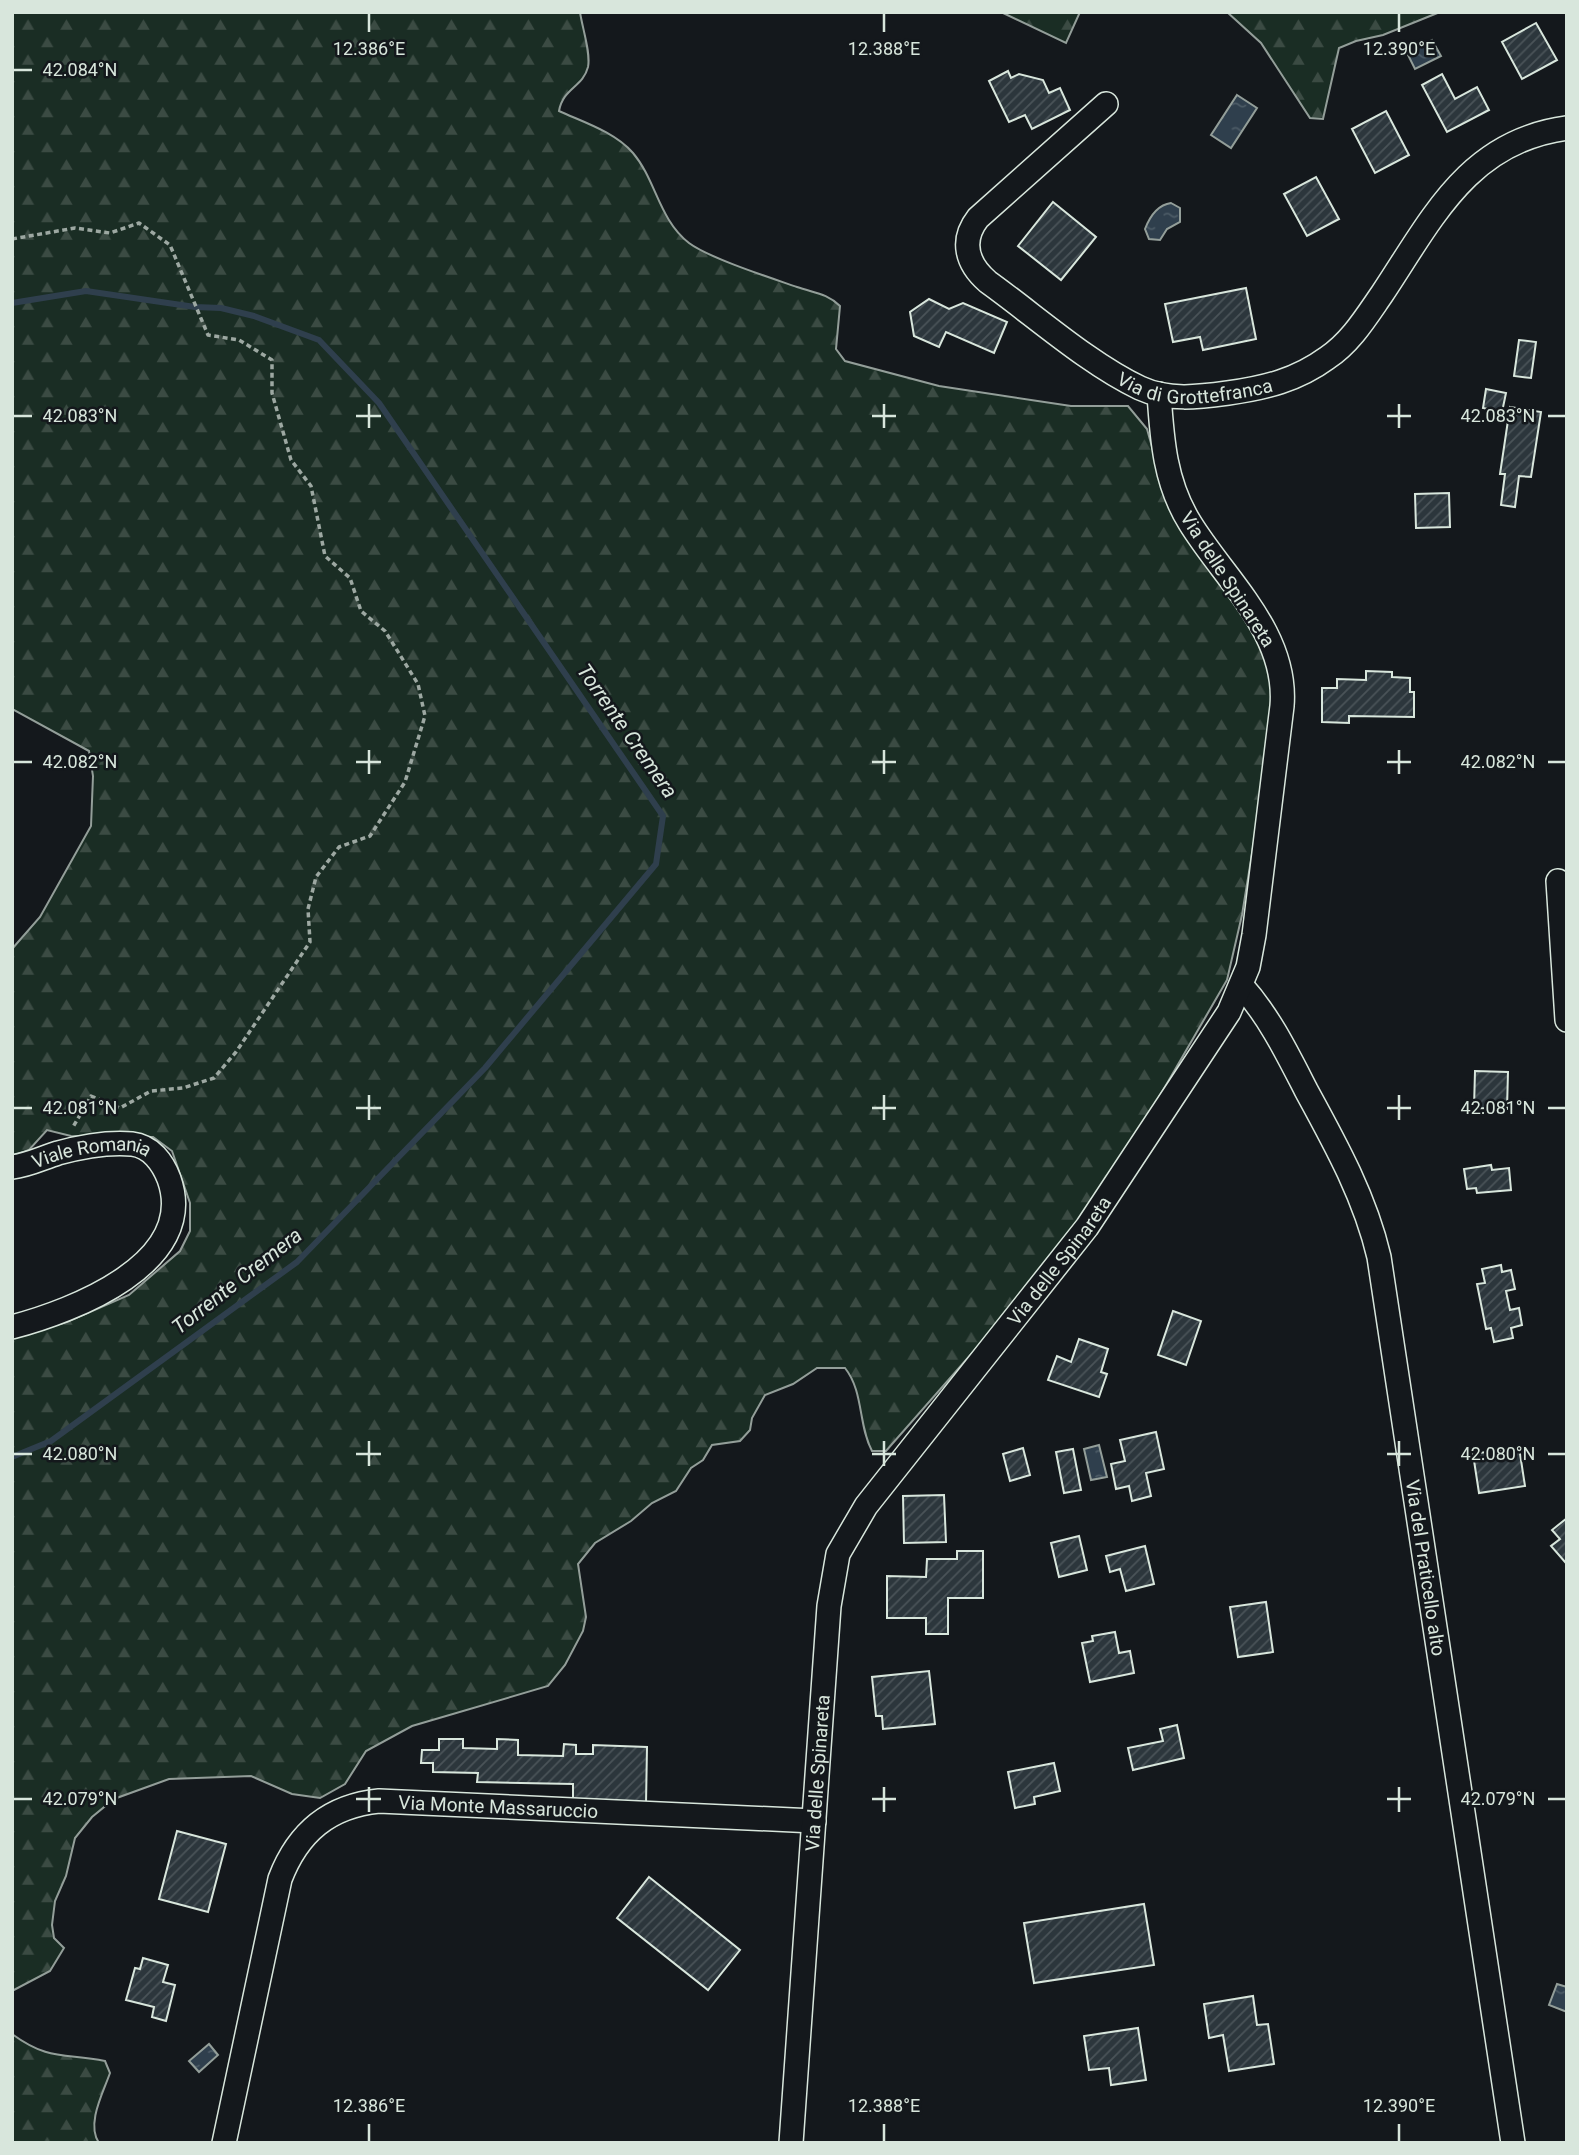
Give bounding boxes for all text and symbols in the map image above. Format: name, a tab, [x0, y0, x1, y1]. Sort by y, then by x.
text: 12.386°E	[333, 38, 405, 59]
text: 12.388°E	[848, 38, 920, 59]
text: 12.390°E	[1363, 38, 1435, 59]
text: 42.084°N	[43, 59, 117, 80]
street label: Via di Grottefranca	[1113, 367, 1275, 409]
text: 42.083°N	[43, 405, 117, 426]
text: 42.083°N	[1461, 405, 1535, 426]
street label: Via delle Spinareta	[1175, 507, 1280, 651]
water label: Torrente Cremera	[572, 659, 682, 803]
text: 42.082°N	[43, 751, 117, 772]
text: 42.082°N	[1461, 751, 1535, 772]
text: 42.081°N	[43, 1097, 117, 1118]
text: 42.081°N	[1461, 1097, 1535, 1118]
street label: Viale Romania	[29, 1132, 156, 1173]
street label: Via delle Spinareta	[1003, 1192, 1116, 1330]
water label: Torrente Cremera	[167, 1223, 307, 1339]
text: 42.080°N	[43, 1443, 117, 1464]
text: 42.080°N	[1461, 1443, 1535, 1464]
street label: Via del Praticello alto	[1401, 1478, 1450, 1657]
street label: Via delle Spinareta	[801, 1694, 835, 1852]
text: 42.079°N	[43, 1788, 117, 1809]
text: 42.079°N	[1461, 1788, 1535, 1809]
street label: Via Monte Massaruccio	[398, 1791, 599, 1823]
text: 12.386°E	[333, 2095, 405, 2116]
text: 12.388°E	[848, 2095, 920, 2116]
text: 12.390°E	[1363, 2095, 1435, 2116]

